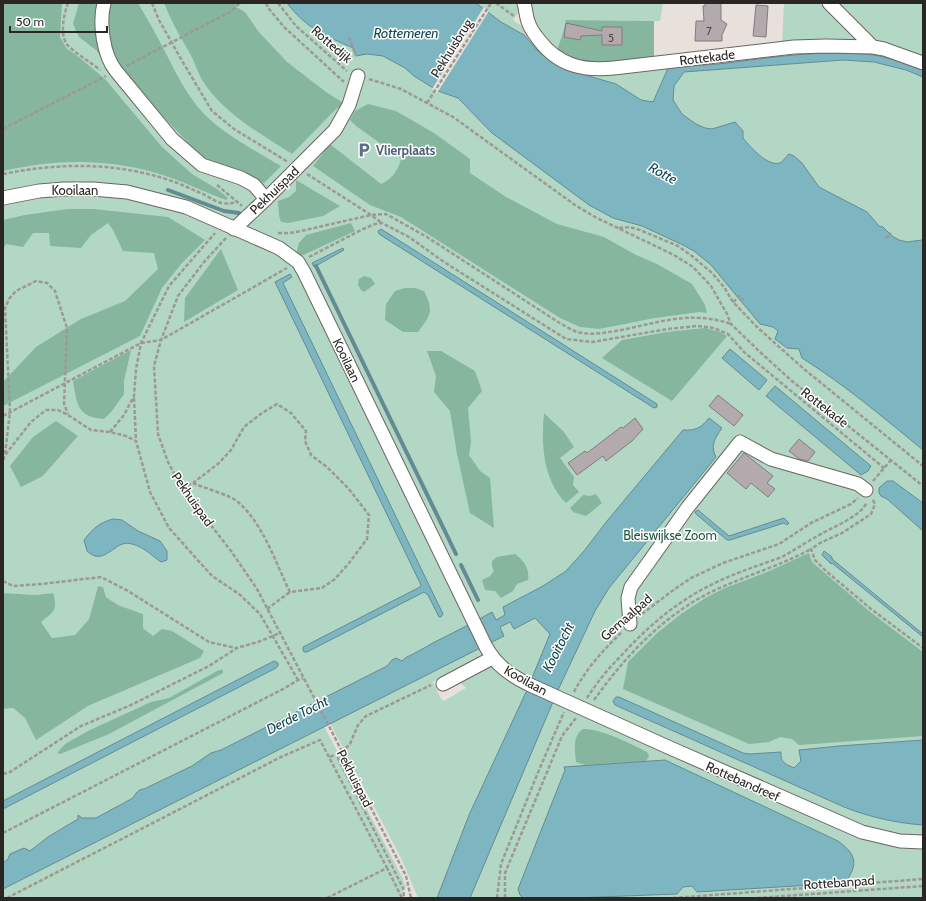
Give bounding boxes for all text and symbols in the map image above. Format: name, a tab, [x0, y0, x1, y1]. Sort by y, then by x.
scale bar	[10, 8, 107, 34]
text: 50 m	[16, 14, 44, 29]
street label: Pekhuisbrug	[427, 15, 476, 80]
street label: Rottedijk	[308, 22, 356, 67]
water label: Rottemeren	[373, 24, 439, 42]
house number: 7	[706, 24, 712, 38]
house number: 5	[608, 31, 614, 45]
street label: Rottekade	[678, 46, 736, 68]
parking icon: Vlierplaats	[355, 141, 373, 159]
place label: Vlierplaats	[376, 142, 436, 158]
water label: Rotte	[646, 158, 681, 188]
street label: Pekhuispad	[246, 163, 302, 217]
street label: Kooilaan	[52, 182, 98, 198]
street label: Kooilaan	[330, 335, 364, 385]
street label: Rottekade	[798, 383, 852, 431]
street label: Pekhuispad	[169, 469, 217, 529]
park label: Bleiswijkse Zoom	[623, 527, 717, 544]
street label: Gemaalpad	[597, 590, 655, 644]
water label: Kooitocht	[538, 619, 578, 675]
street label: Kooilaan	[502, 662, 550, 698]
water label: Derde Tocht	[263, 691, 332, 738]
street label: Pekhuispad	[334, 747, 376, 809]
street label: Rottebandreef	[703, 758, 783, 805]
street label: Rottebanpad	[803, 872, 875, 892]

